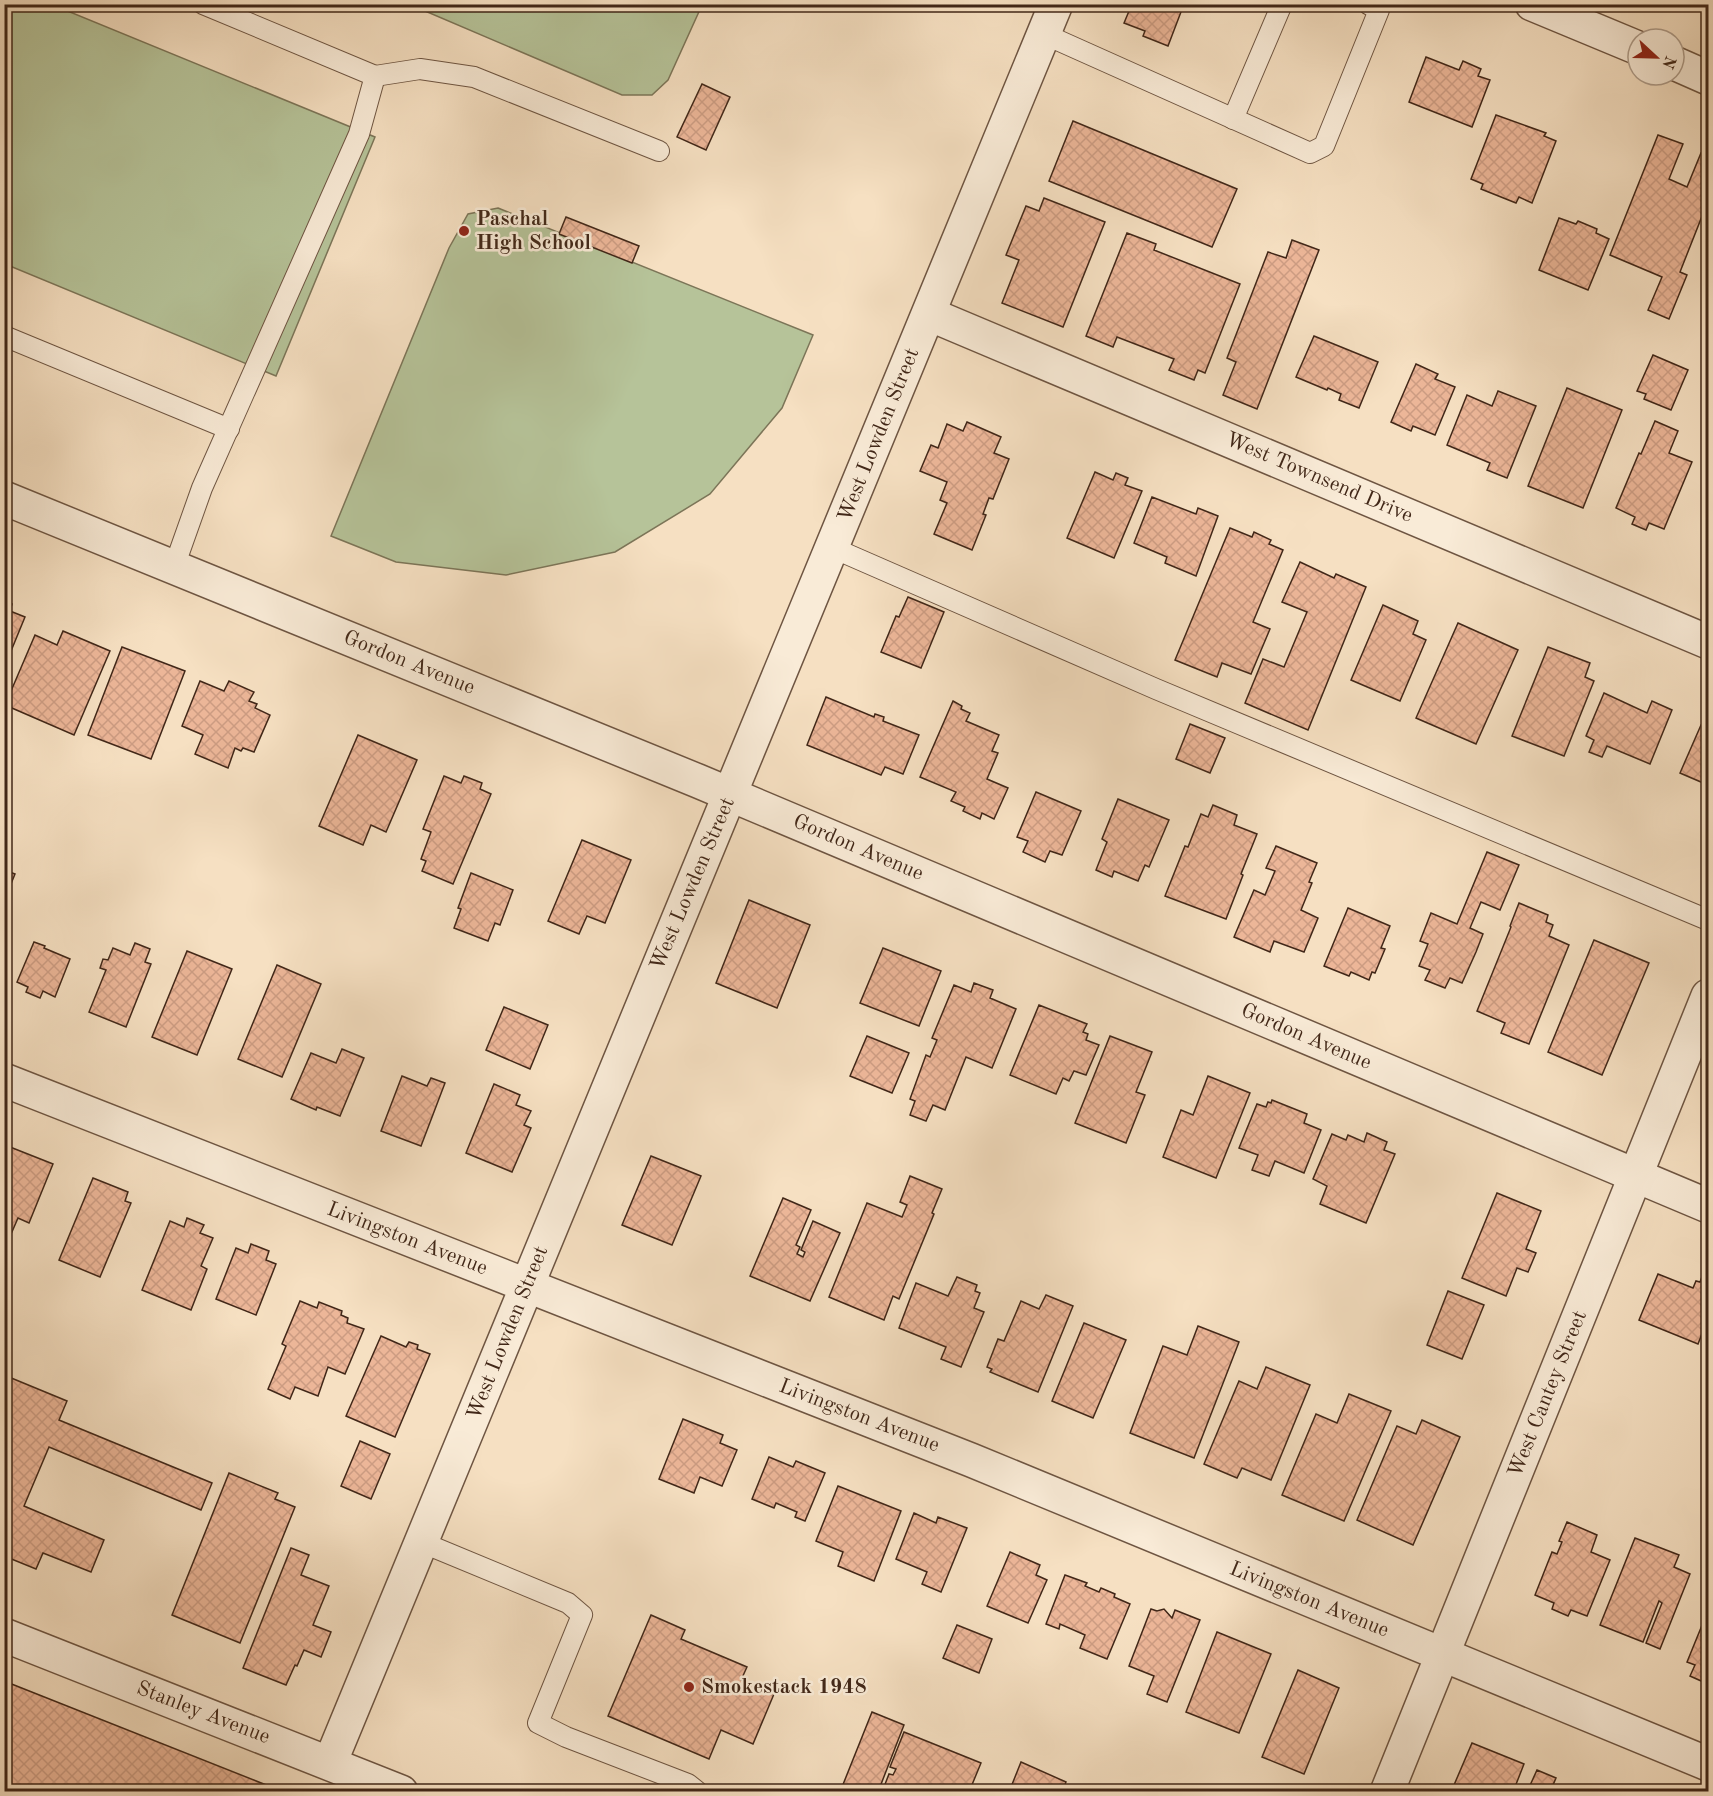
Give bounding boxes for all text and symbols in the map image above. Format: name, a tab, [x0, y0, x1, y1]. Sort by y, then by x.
north arrow	[1626, 27, 1686, 87]
text: N	[1658, 53, 1678, 71]
place label: Paschal High School	[476, 209, 591, 254]
marker: Paschal High School	[457, 224, 471, 238]
street label: West Lowden Street	[835, 345, 923, 525]
street label: West Townsend Drive	[1222, 429, 1416, 527]
street label: Gordon Avenue	[340, 627, 478, 699]
street label: West Lowden Street	[647, 795, 739, 973]
street label: Gordon Avenue	[790, 811, 926, 885]
street label: Gordon Avenue	[1238, 1000, 1374, 1074]
street label: Livingston Avenue	[324, 1199, 490, 1279]
street label: West Lowden Street	[464, 1243, 552, 1423]
street label: West Cantey Street	[1505, 1308, 1591, 1480]
street label: Livingston Avenue	[776, 1376, 942, 1456]
street label: Livingston Avenue	[1226, 1558, 1392, 1642]
place label: Smokestack 1948	[701, 1677, 867, 1698]
street label: Stanley Avenue	[133, 1678, 273, 1748]
marker: Smokestack 1948	[682, 1680, 696, 1694]

